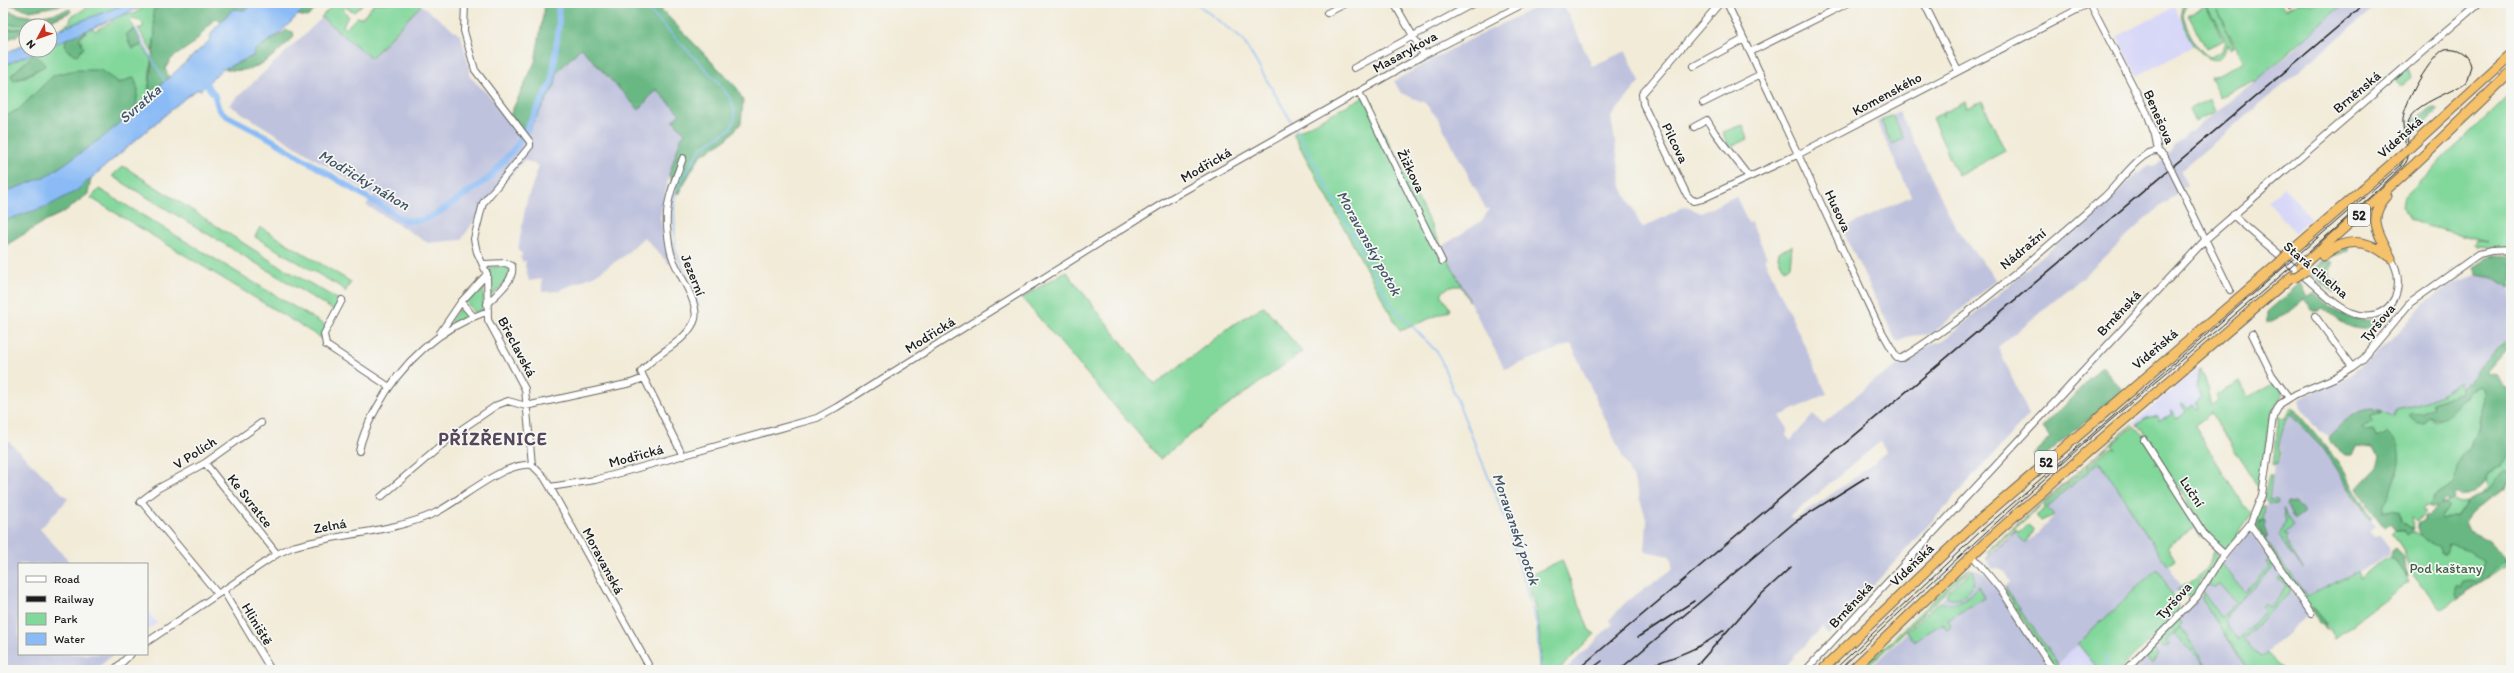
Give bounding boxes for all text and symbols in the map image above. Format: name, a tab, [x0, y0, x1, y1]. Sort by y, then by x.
north arrow	[18, 18, 58, 58]
street label: Masarykova	[1370, 27, 1441, 77]
text: N	[23, 37, 38, 51]
street label: Brněnská	[2330, 67, 2385, 117]
street label: Komenského	[1849, 69, 1925, 119]
water label: Svratka	[115, 81, 165, 127]
street label: Benešova	[2140, 87, 2179, 147]
street label: Vídeňská	[2374, 112, 2427, 162]
street label: Pilcova	[1658, 120, 1692, 167]
street label: Modřická	[1178, 143, 1235, 186]
water label: Modřický náhon	[315, 146, 413, 214]
street label: Žižkova	[1393, 147, 1429, 196]
water label: Moravanský potok	[1333, 187, 1406, 300]
street label: Husova	[1821, 187, 1855, 235]
road number: 52	[2348, 204, 2370, 226]
street label: Nádražní	[1996, 225, 2050, 273]
street label: Stará cihelna	[2280, 238, 2353, 303]
street label: Jezerní	[677, 252, 709, 299]
street label: Brněnská	[2093, 286, 2145, 340]
street label: Tyršova	[2357, 300, 2399, 346]
street label: Modřická	[902, 313, 959, 357]
street label: Břeclavská	[494, 314, 540, 381]
street label: Vídeňská	[2129, 324, 2182, 373]
district label: PŘÍZŘENICE	[438, 428, 548, 450]
street label: V Polích	[170, 433, 220, 473]
street label: Modřická	[607, 440, 666, 471]
road number: 52	[2035, 451, 2057, 473]
street label: Ke Svratce	[224, 471, 276, 532]
water label: Moravanský potok	[1488, 471, 1544, 589]
street label: Luční	[2176, 474, 2208, 511]
street label: Zelná	[312, 514, 349, 538]
street label: Moravanská	[578, 525, 628, 598]
street label: Vídeňská	[1886, 539, 1938, 590]
park label: Pod kaštany	[2410, 560, 2483, 577]
legend	[18, 563, 148, 655]
text: Road	[54, 572, 80, 586]
street label: Brněnská	[1825, 578, 1877, 632]
street label: Tyršova	[2153, 578, 2195, 623]
text: Railway	[54, 592, 94, 606]
street label: Hliniště	[238, 600, 276, 649]
text: Park	[54, 612, 78, 626]
text: Water	[54, 632, 85, 646]

